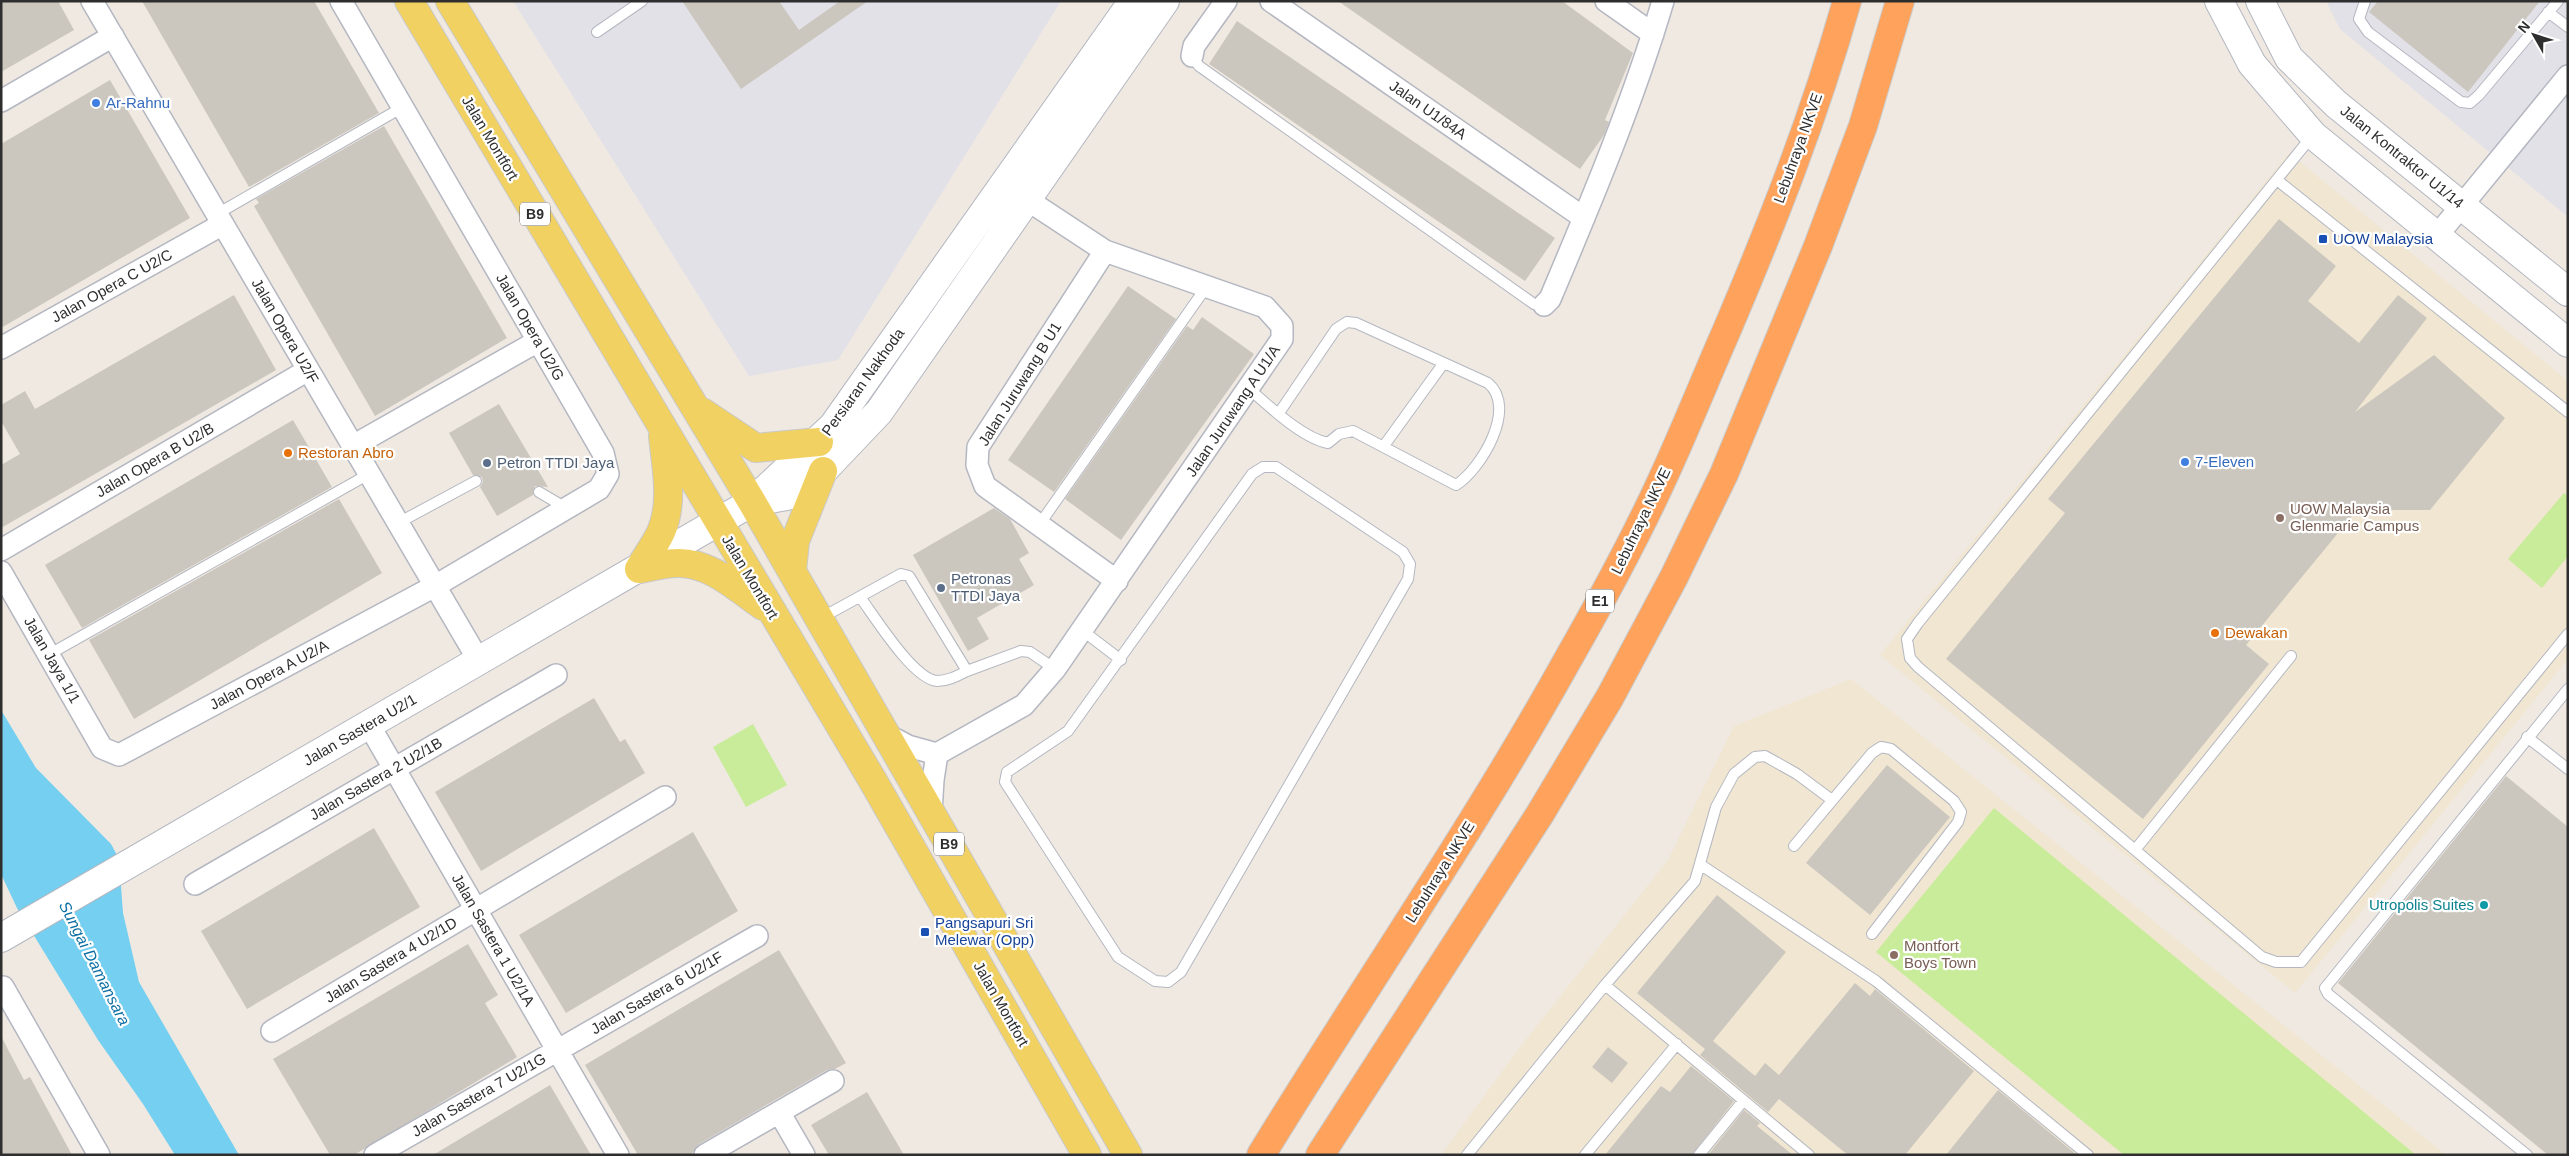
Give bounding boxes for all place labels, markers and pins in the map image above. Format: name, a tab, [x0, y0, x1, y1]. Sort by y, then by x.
place label: Ar-Rahnu	[106, 94, 170, 111]
marker: Ar-Rahnu	[90, 97, 102, 109]
place label: UOW Malaysia	[2333, 230, 2434, 247]
marker: UOW Malaysia	[2317, 233, 2329, 245]
place label: Restoran Abro	[298, 444, 394, 461]
marker: Restoran Abro	[282, 447, 294, 459]
place label: 7-Eleven	[2195, 453, 2254, 470]
place label: Petron TTDI Jaya	[497, 454, 615, 471]
marker: 7-Eleven	[2179, 456, 2191, 468]
marker: Petron TTDI Jaya	[481, 457, 493, 469]
place label: UOW Malaysia Glenmarie Campus	[2290, 500, 2419, 534]
marker: UOW Malaysia Glenmarie Campus	[2274, 512, 2286, 524]
place label: Petronas TTDI Jaya	[951, 570, 1021, 604]
marker: Petronas TTDI Jaya	[935, 582, 947, 594]
place label: Dewakan	[2225, 624, 2288, 641]
marker: Dewakan	[2209, 627, 2221, 639]
place label: Utropolis Suites	[2369, 896, 2474, 913]
marker: Utropolis Suites	[2478, 899, 2490, 911]
place label: Pangsapuri Sri Melewar (Opp)	[935, 914, 1034, 948]
marker: Pangsapuri Sri Melewar (Opp)	[919, 926, 931, 938]
place label: Montfort Boys Town	[1904, 937, 1976, 971]
marker: Montfort Boys Town	[1888, 949, 1900, 961]

